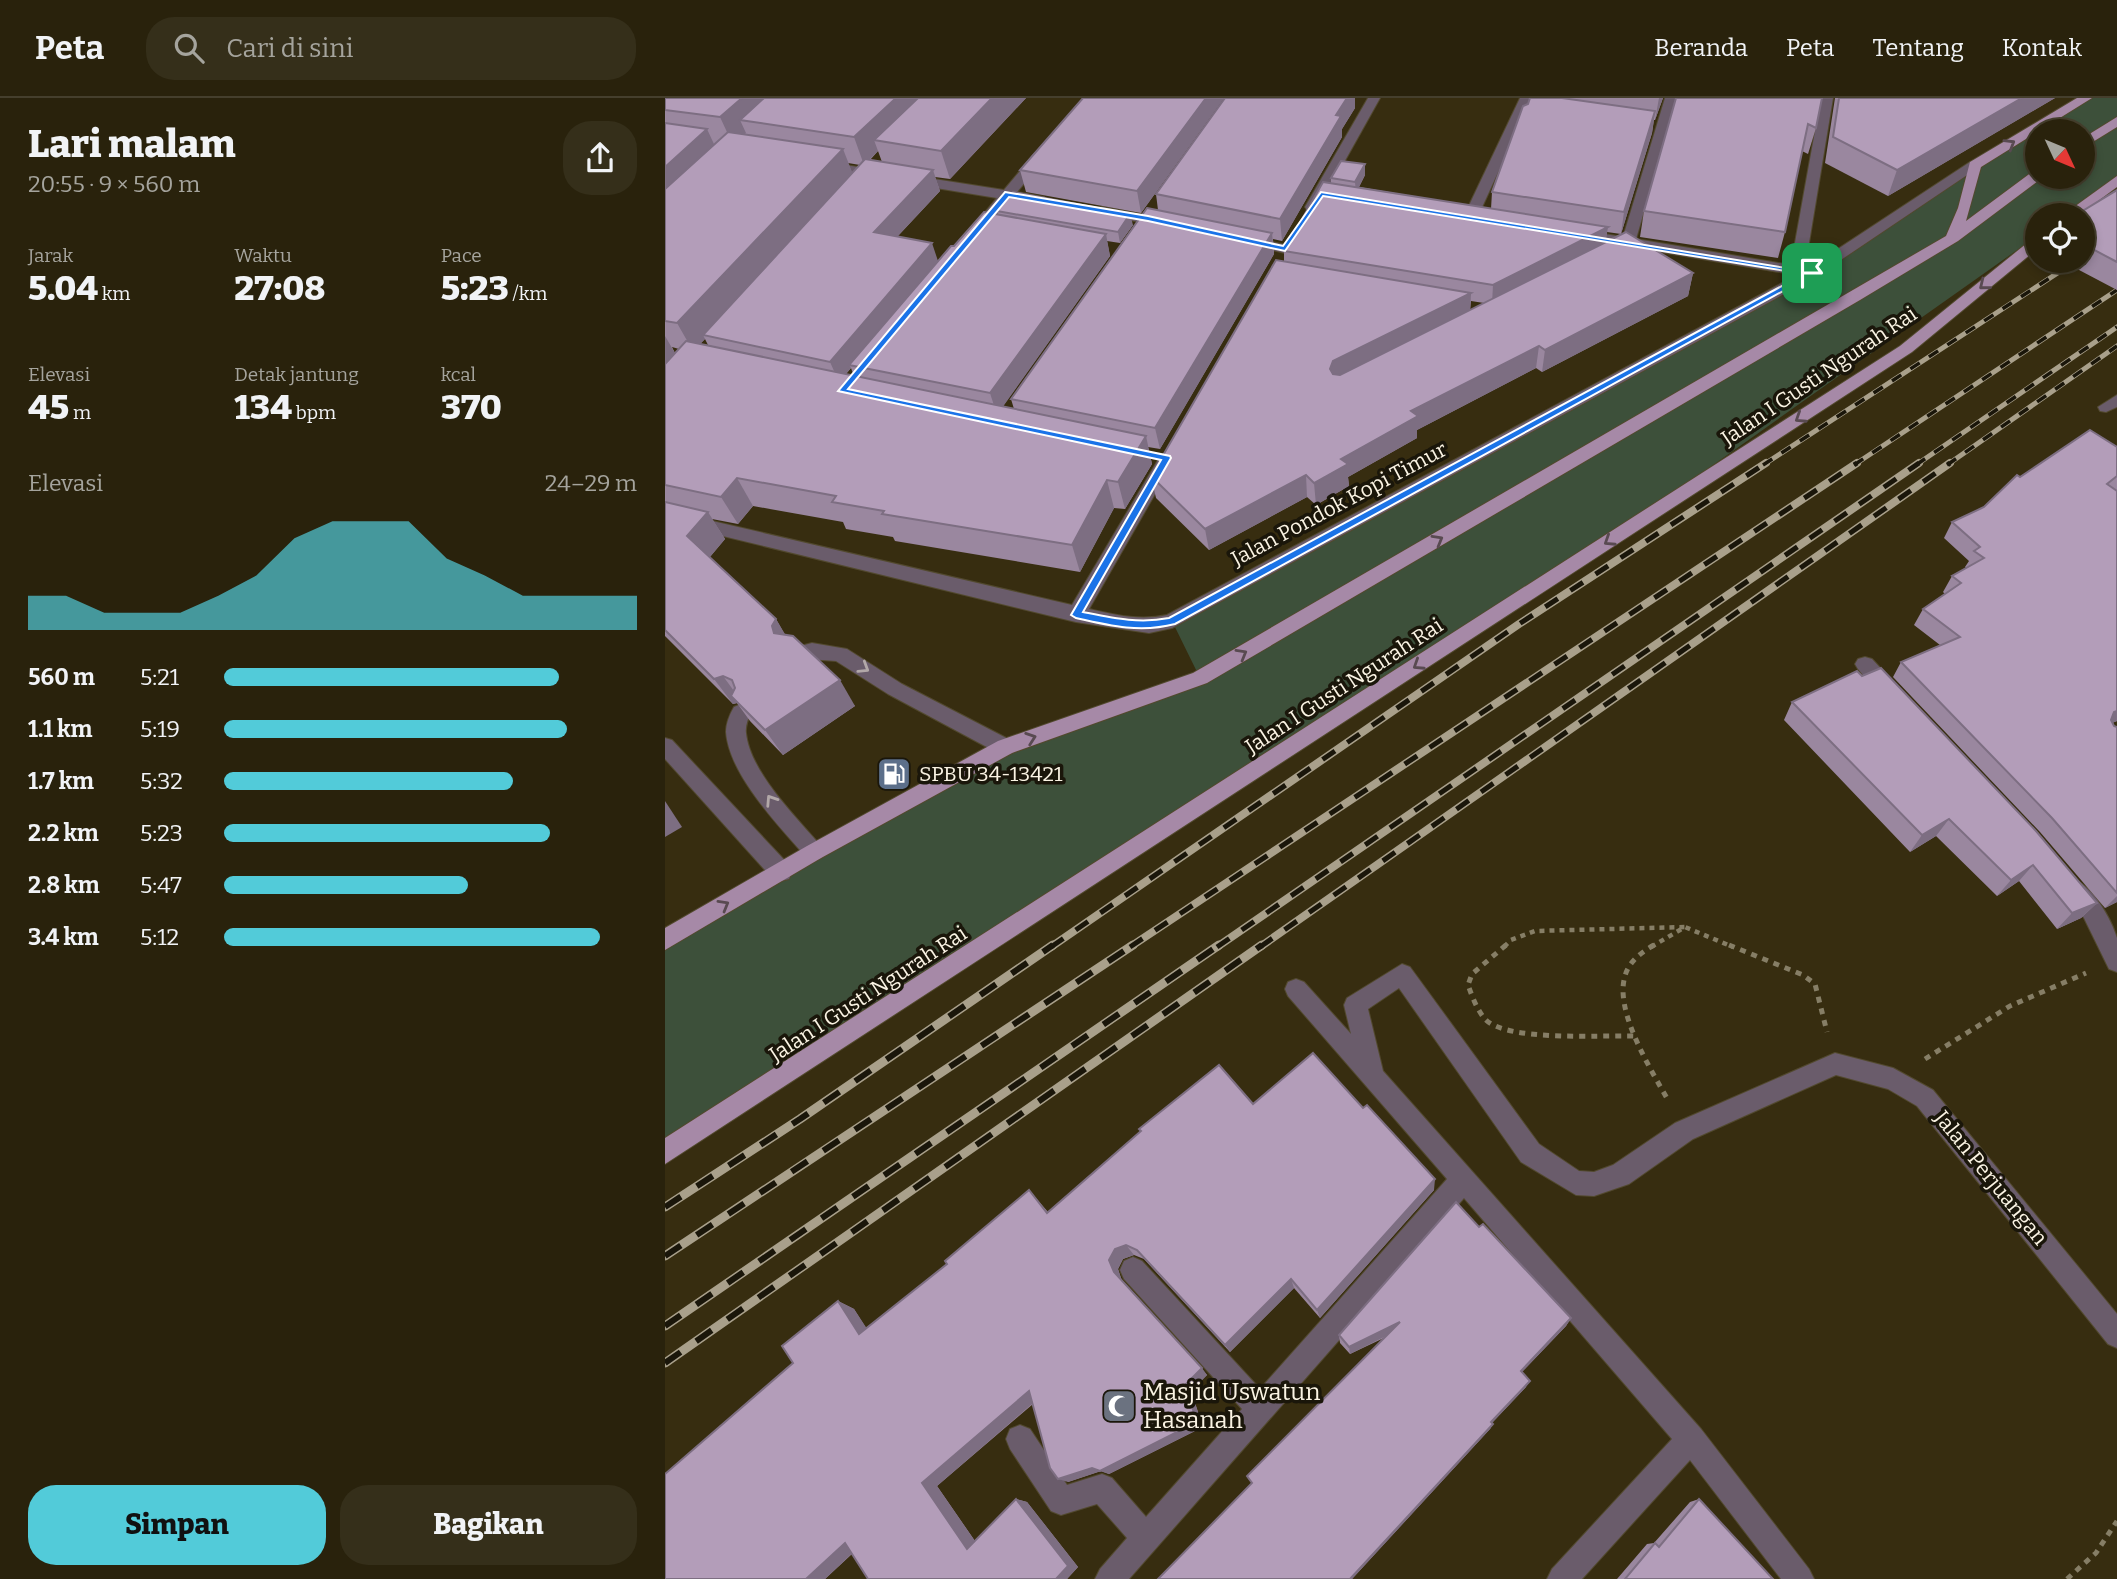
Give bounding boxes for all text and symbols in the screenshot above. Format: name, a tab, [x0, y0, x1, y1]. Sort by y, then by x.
search box	[146, 17, 636, 80]
text: Peta	[35, 28, 104, 68]
icon: search	[170, 29, 208, 67]
text: Cari di sini	[226, 33, 354, 64]
text: Beranda	[1654, 34, 1748, 62]
text: Peta	[1786, 34, 1835, 62]
text: Tentang	[1873, 34, 1964, 62]
text: Kontak	[2002, 34, 2082, 62]
north arrow	[2025, 119, 2095, 189]
map controls	[2025, 119, 2095, 273]
text: Lari malam	[28, 121, 236, 167]
button: share	[563, 121, 637, 195]
one-way arrow	[2002, 139, 2015, 152]
text: 20:55 · 9 × 560 m	[28, 170, 200, 198]
button: locate	[2025, 203, 2095, 273]
pin	[1782, 243, 1842, 303]
text: Jarak	[28, 244, 73, 267]
text: Waktu	[234, 244, 292, 267]
text: Pace	[441, 244, 482, 267]
icon: arrive	[1793, 254, 1831, 292]
text: 5.04	[28, 267, 98, 309]
text: 27:08	[234, 267, 325, 309]
text: 5:23	[441, 267, 509, 309]
one-way arrow	[1980, 277, 1993, 289]
text: km	[98, 282, 130, 305]
text: /km	[509, 282, 547, 305]
street label: Jalan I Gusti Ngurah Rai	[1715, 301, 1922, 452]
text: Elevasi	[28, 363, 90, 386]
text: Detak jantung	[234, 363, 359, 386]
text: kcal	[441, 363, 476, 386]
text: 45	[28, 386, 69, 428]
text: 134	[234, 386, 292, 428]
text: 370	[441, 386, 502, 428]
text: m	[69, 401, 91, 424]
text: bpm	[292, 401, 336, 424]
one-way arrow	[1795, 410, 1808, 422]
street label: Jalan Pondok Kopi Timur	[1226, 436, 1451, 572]
text: Elevasi	[28, 469, 103, 497]
text: 24–29 m	[545, 469, 637, 497]
one-way arrow	[1604, 533, 1617, 546]
one-way arrow	[1431, 535, 1444, 548]
street label: Jalan I Gusti Ngurah Rai	[1240, 612, 1448, 760]
one-way arrow	[1234, 649, 1247, 662]
one-way arrow	[1413, 657, 1426, 670]
one-way arrow	[856, 660, 869, 673]
text: 560 m	[28, 663, 95, 691]
text: 5:21	[140, 663, 179, 691]
text: 1.1 km	[28, 715, 92, 743]
text: 5:19	[140, 715, 180, 743]
one-way arrow	[1024, 732, 1036, 746]
fuel station icon: SPBU 34-13421	[875, 755, 913, 793]
place label: SPBU 34-13421	[919, 761, 1063, 787]
text: 1.7 km	[28, 767, 94, 795]
text: 5:32	[140, 767, 183, 795]
one-way arrow	[766, 794, 779, 807]
text: 2.2 km	[28, 819, 99, 847]
text: 5:23	[140, 819, 183, 847]
text: 2.8 km	[28, 871, 100, 899]
text: 5:47	[140, 871, 182, 899]
one-way arrow	[716, 900, 729, 913]
street label: Jalan I Gusti Ngurah Rai	[764, 920, 972, 1068]
text: 3.4 km	[28, 923, 99, 951]
text: 5:12	[140, 923, 179, 951]
street label: Jalan Perjuangan	[1928, 1105, 2053, 1250]
place label: Masjid Uswatun Hasanah	[1143, 1378, 1320, 1434]
mosque icon: Masjid Uswatun Hasanah	[1100, 1387, 1138, 1425]
button: Simpan	[28, 1485, 326, 1565]
button: Bagikan	[340, 1485, 637, 1565]

